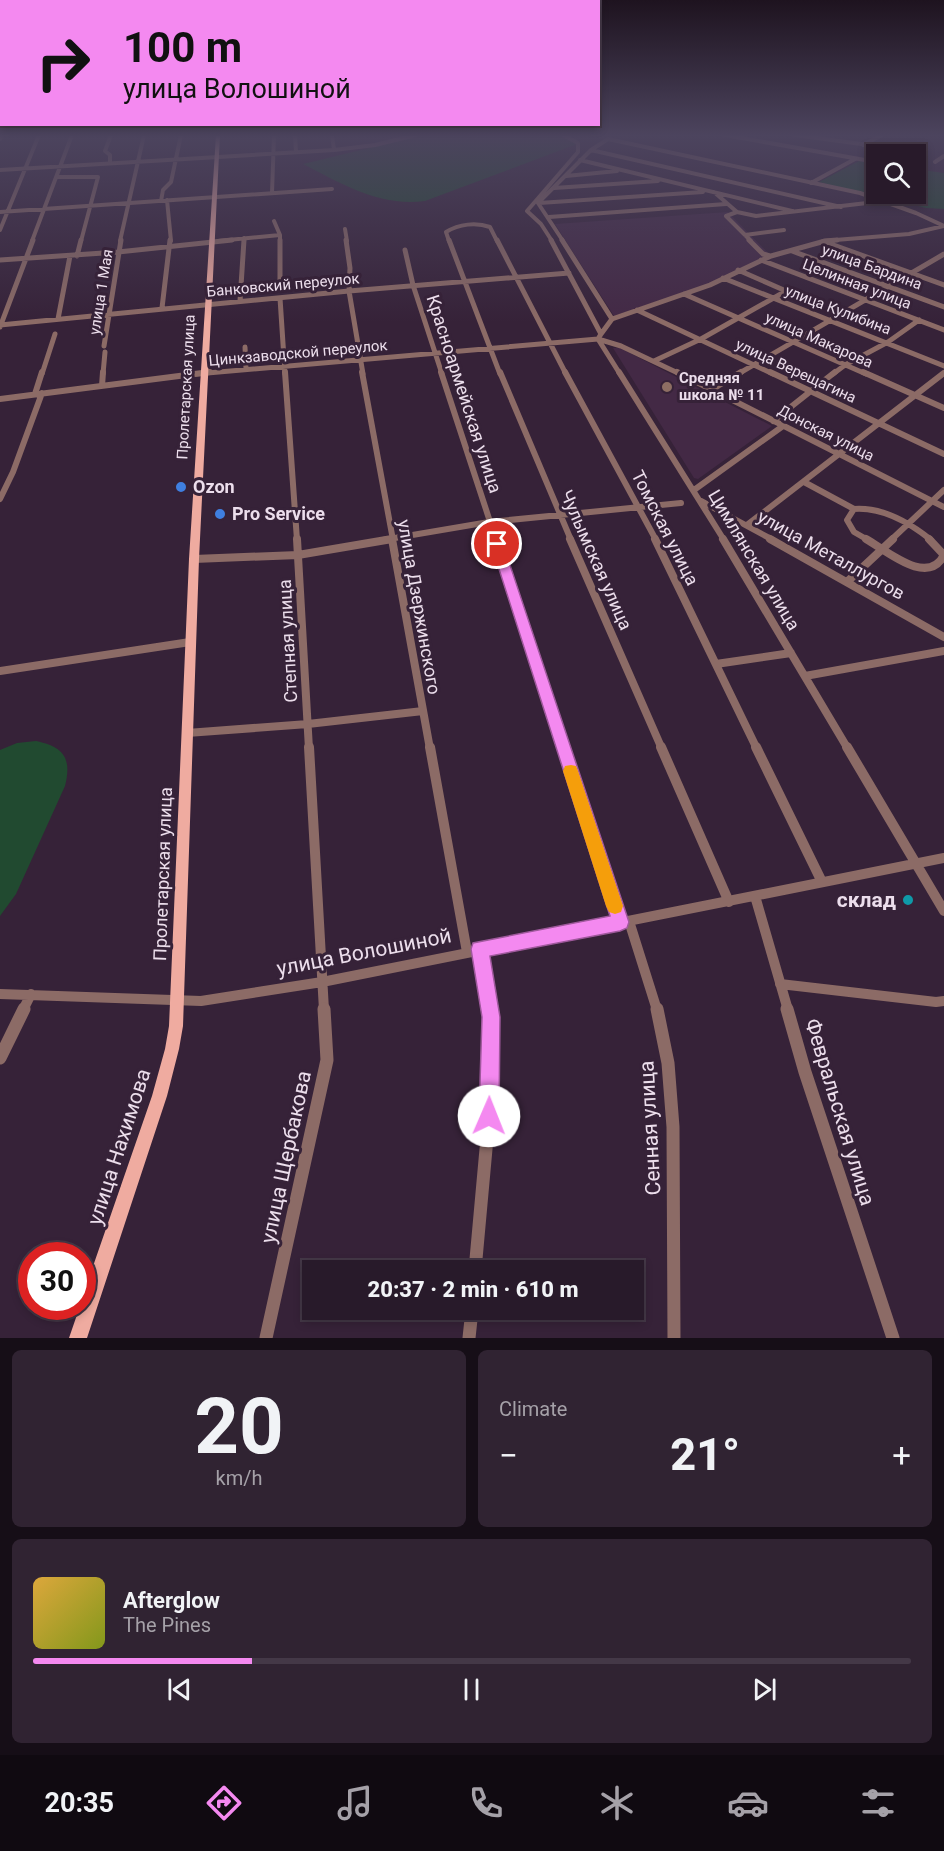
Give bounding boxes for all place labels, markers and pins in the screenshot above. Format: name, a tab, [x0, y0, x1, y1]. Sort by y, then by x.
place label: Средняя школа № 11	[679, 369, 764, 404]
marker: Средняя школа № 11	[660, 380, 674, 394]
place label: Ozon	[193, 476, 235, 497]
marker: Ozon	[174, 480, 188, 494]
place label: Pro Service	[232, 503, 325, 524]
marker: Pro Service	[213, 507, 227, 521]
pin	[471, 518, 522, 569]
place label: склад	[837, 888, 896, 912]
marker: склад	[901, 893, 915, 907]

